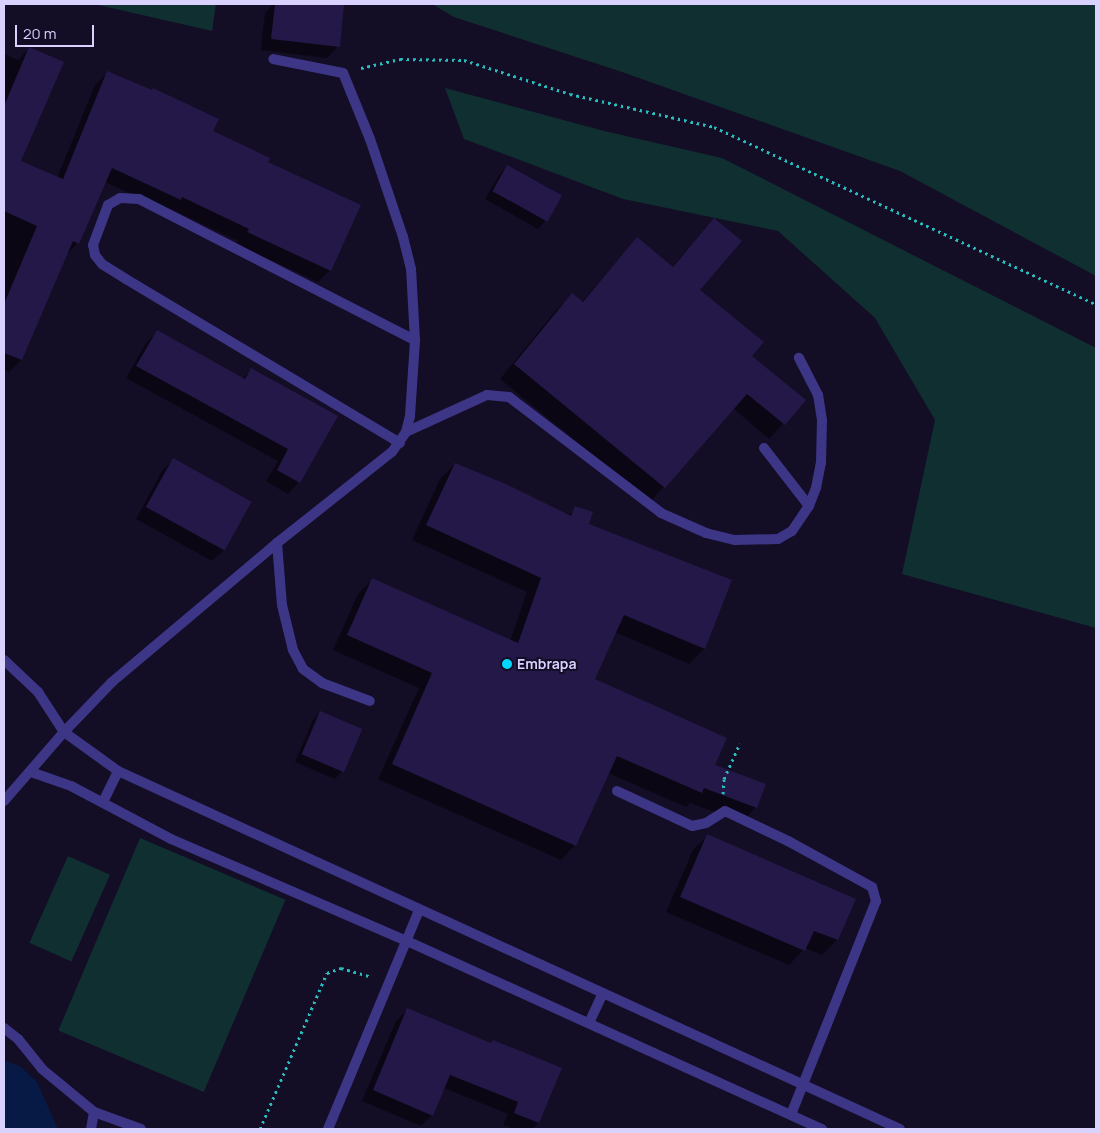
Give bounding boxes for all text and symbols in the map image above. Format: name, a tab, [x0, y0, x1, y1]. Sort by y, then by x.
scale bar	[18, 15, 96, 47]
text: 20 m	[23, 23, 56, 44]
place label: Embrapa	[517, 656, 577, 672]
marker: Embrapa	[501, 658, 513, 670]

